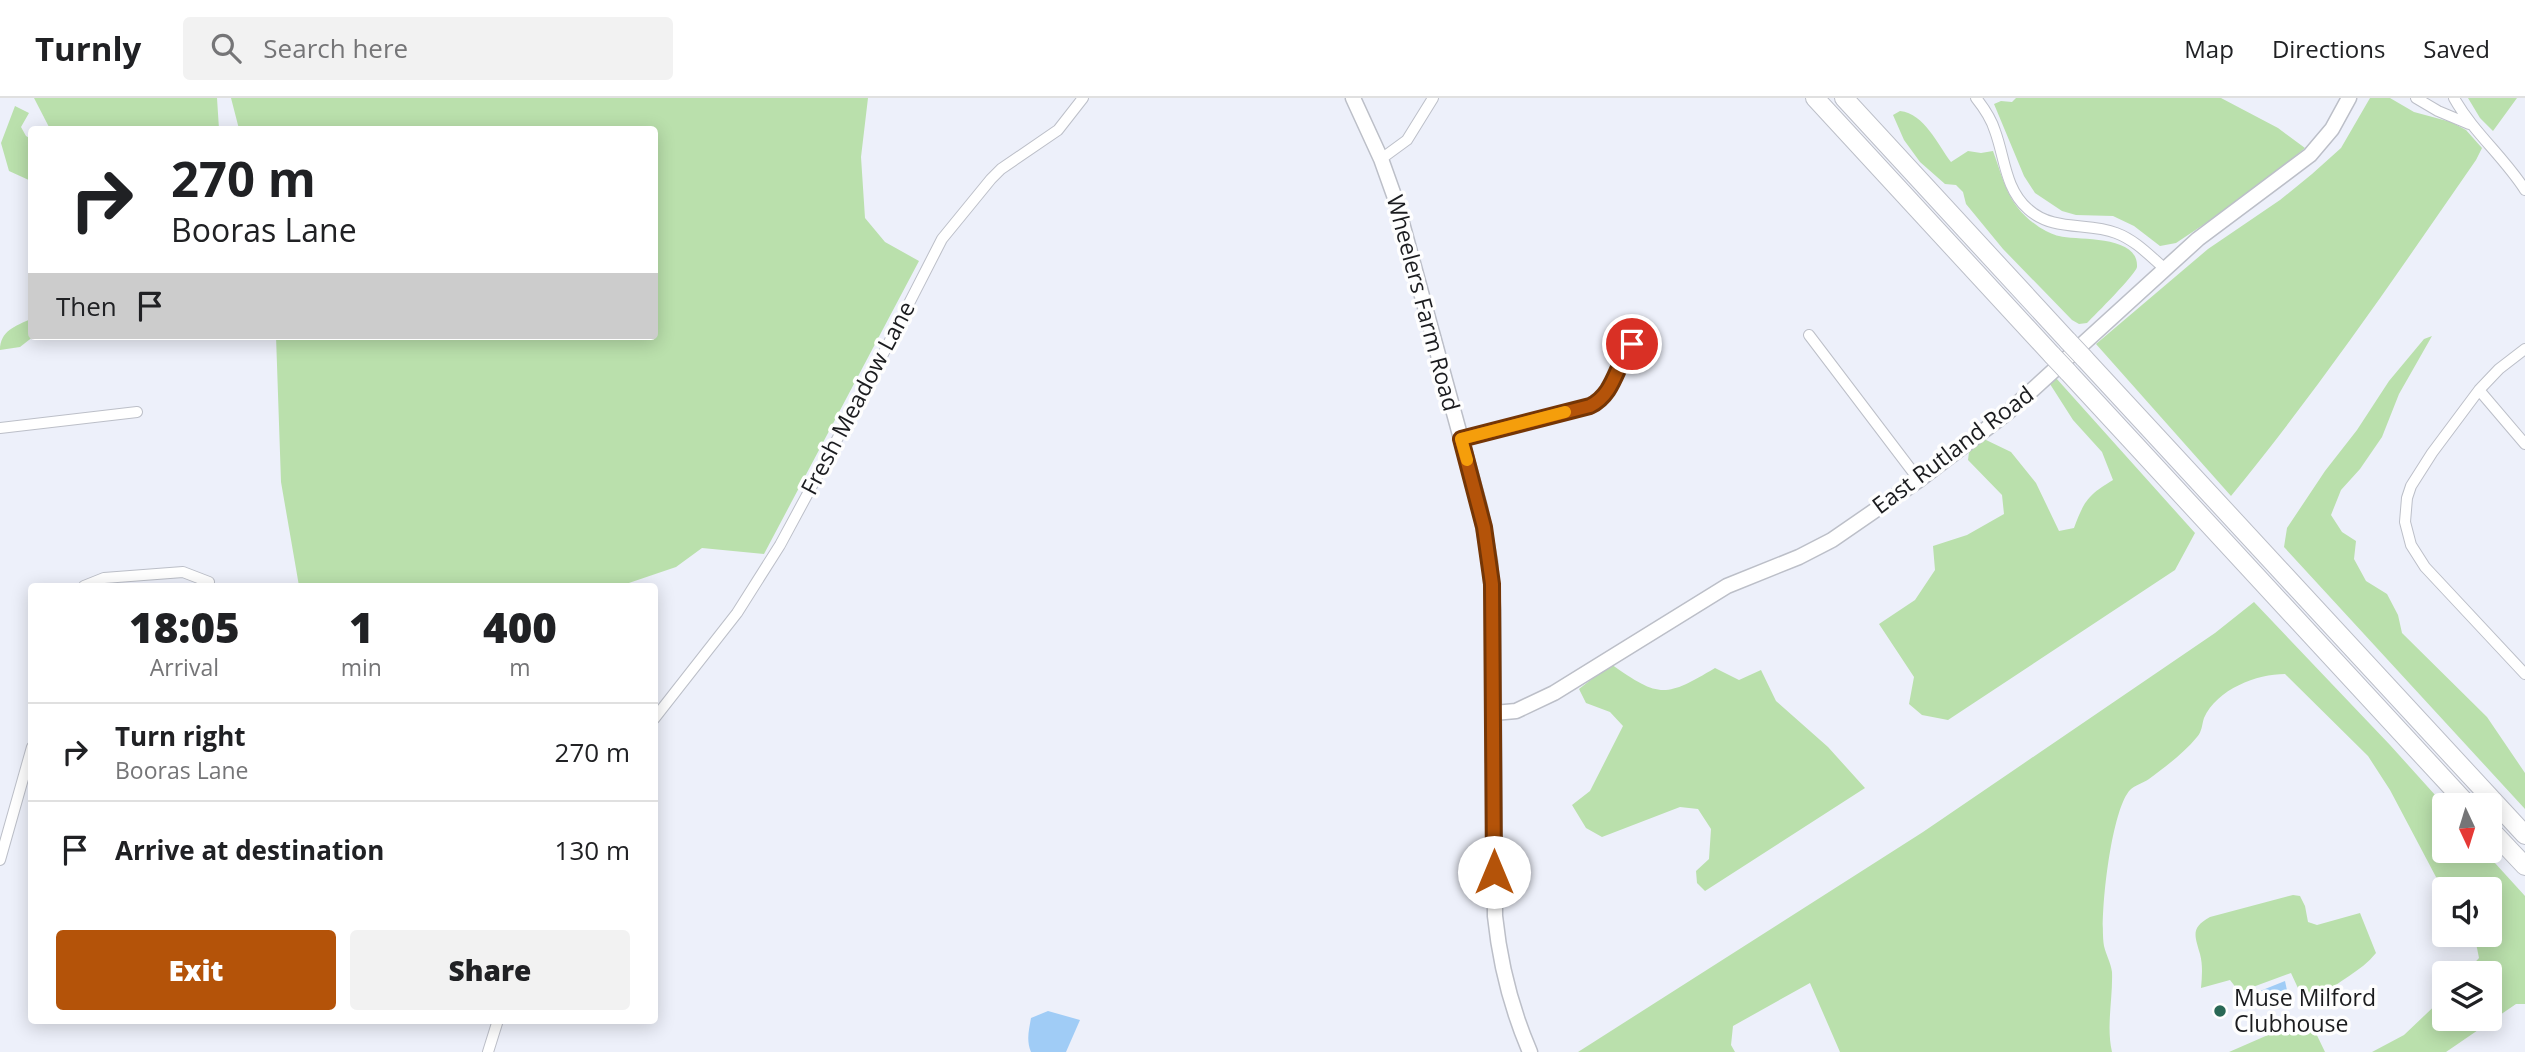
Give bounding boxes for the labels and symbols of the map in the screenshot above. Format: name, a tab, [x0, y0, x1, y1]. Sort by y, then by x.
street label: Wheelers Farm Road	[1380, 191, 1468, 414]
street label: Fresh Meadow Lane	[792, 295, 922, 500]
pin	[1602, 314, 1662, 374]
street label: East Rutland Road	[1865, 378, 2040, 521]
north arrow	[2432, 793, 2502, 863]
position arrow	[1457, 835, 1531, 909]
place label: Muse Milford Clubhouse	[2234, 981, 2376, 1039]
marker: Muse Milford Clubhouse	[2212, 1003, 2228, 1019]

